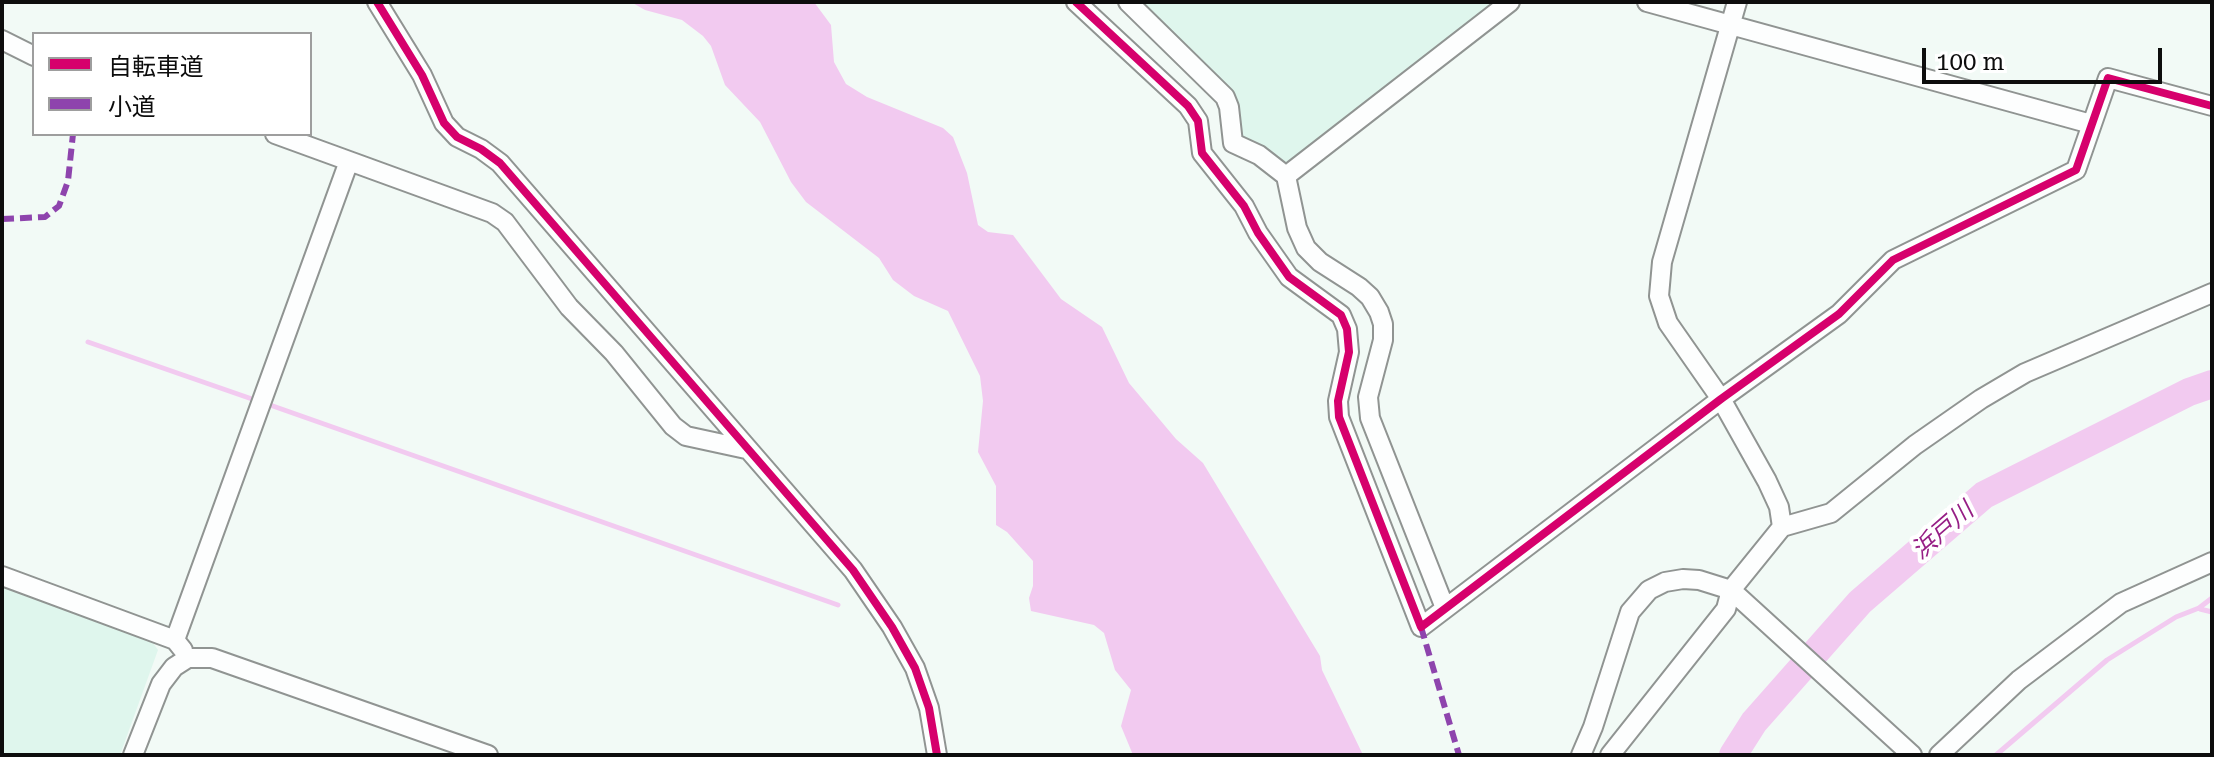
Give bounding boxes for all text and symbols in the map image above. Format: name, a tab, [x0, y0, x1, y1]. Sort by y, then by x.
legend	[32, 32, 312, 136]
scale bar	[1926, 32, 2166, 82]
text: 100 m	[1936, 48, 2004, 76]
text: 自転車道	[108, 53, 204, 81]
text: 小道	[108, 93, 156, 121]
water label: 浜戸川	[1906, 497, 1980, 565]

